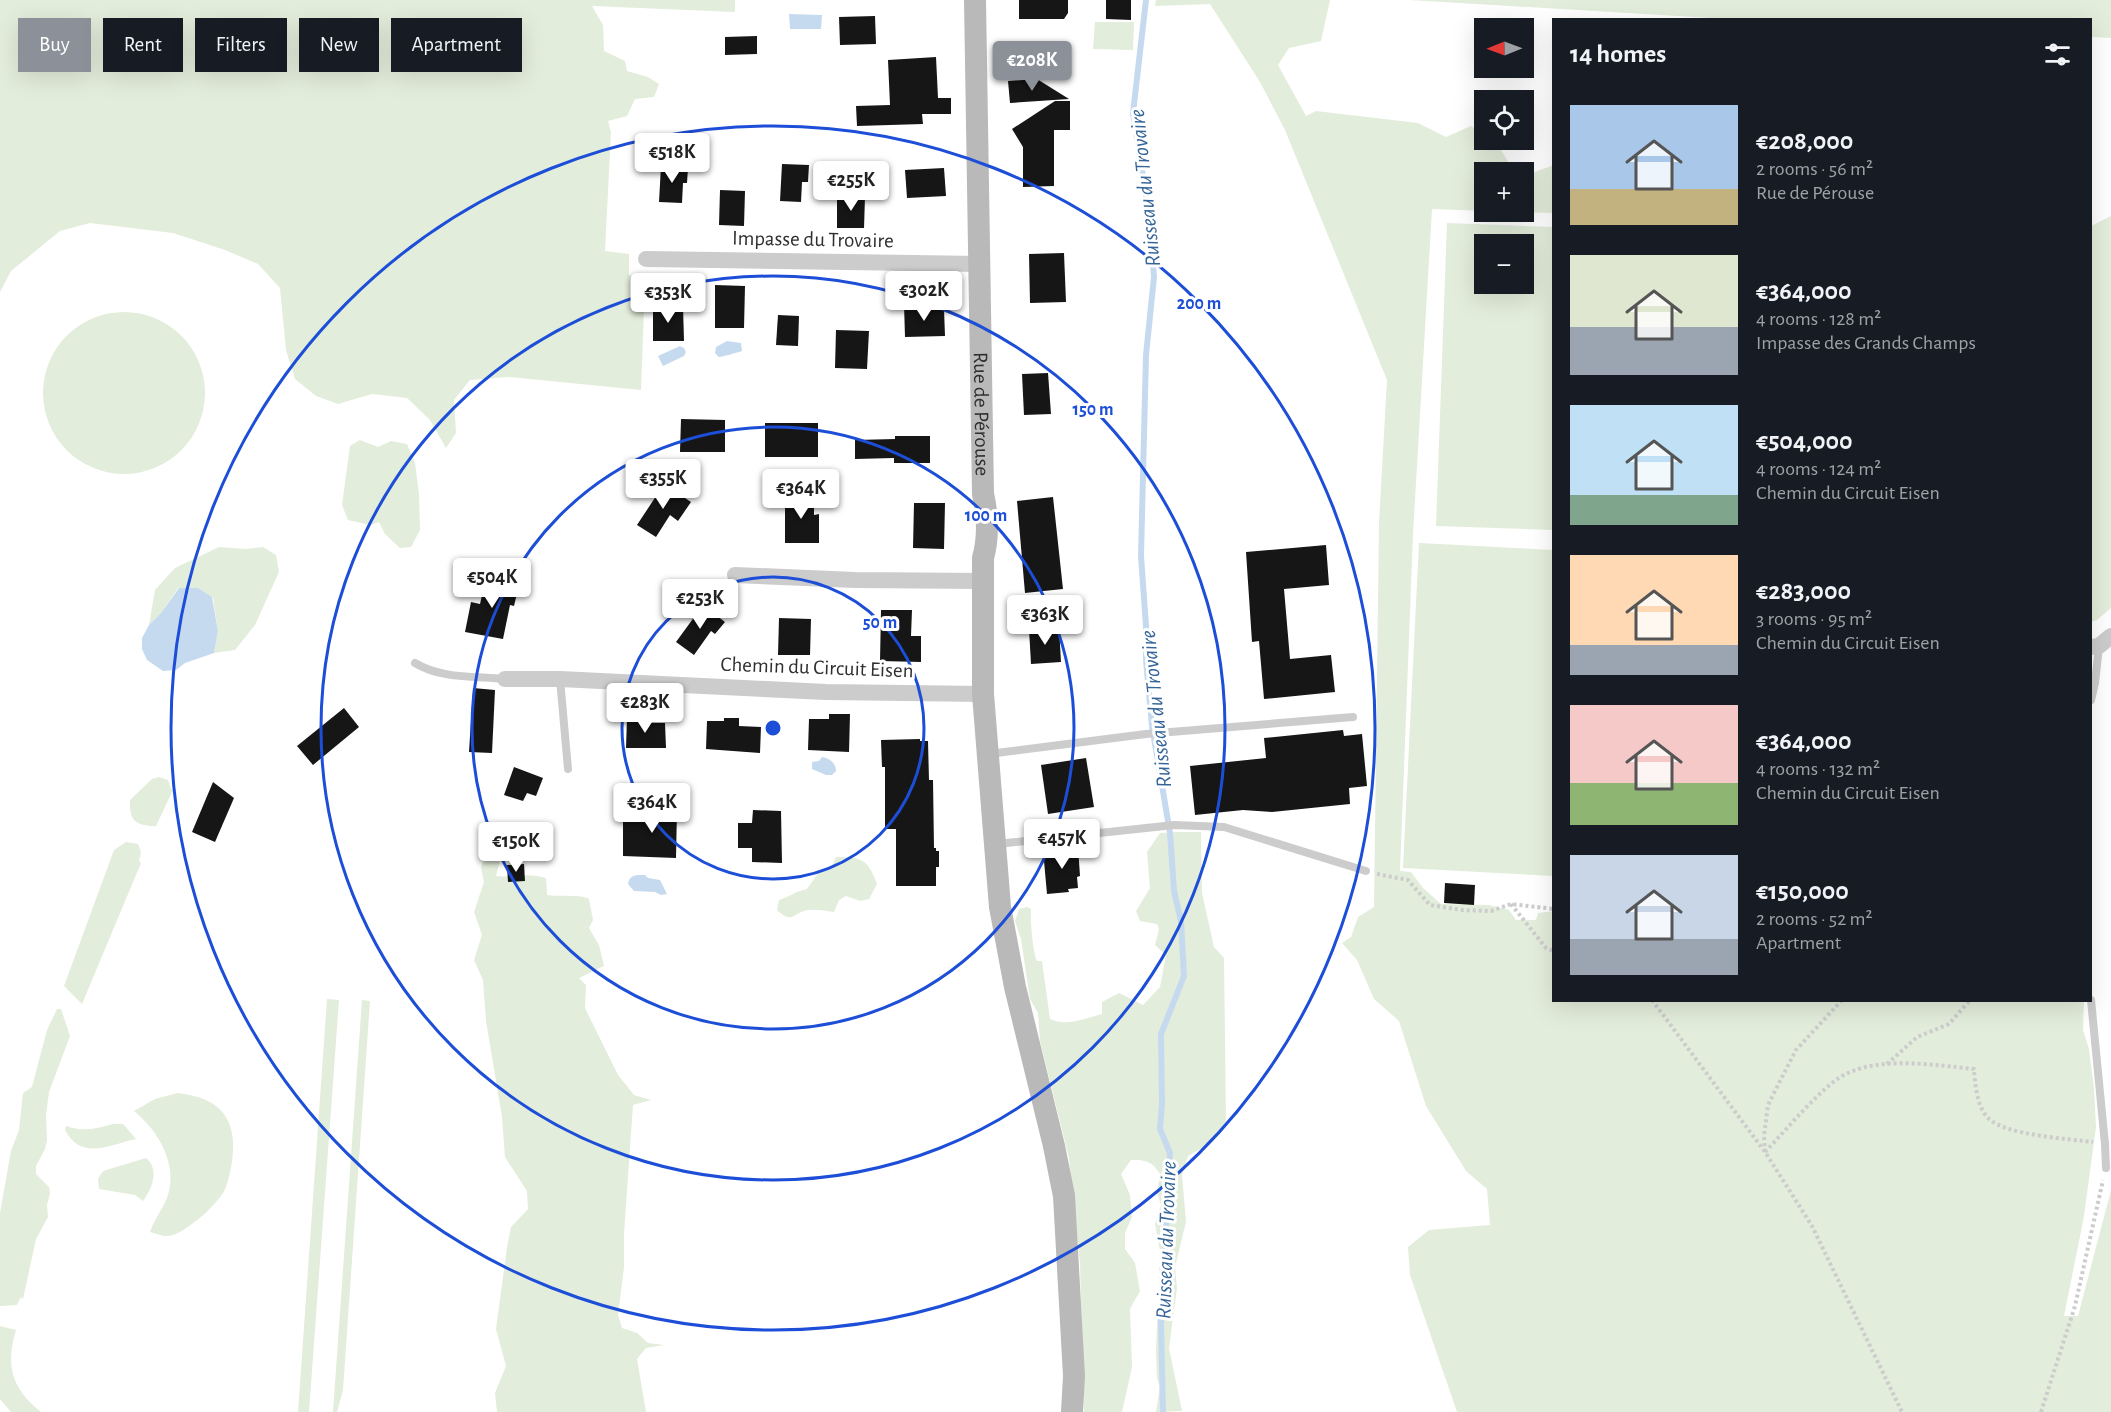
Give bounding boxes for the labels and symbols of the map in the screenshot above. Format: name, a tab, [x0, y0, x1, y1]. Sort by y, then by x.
north arrow	[1474, 18, 1534, 78]
pin: €208K	[990, 41, 1074, 92]
water label: Ruisseau du Trovaire	[1126, 108, 1164, 268]
pin: €518K	[630, 133, 714, 184]
pin: €255K	[809, 161, 893, 212]
street label: Impasse du Trovaire	[732, 228, 894, 251]
pin: €302K	[882, 271, 966, 322]
pin: €353K	[626, 273, 710, 324]
text: 200 m	[1177, 295, 1221, 313]
street label: Rue de Pérouse	[970, 352, 993, 476]
text: 150 m	[1073, 401, 1113, 419]
pin: €355K	[621, 459, 705, 510]
pin: €364K	[759, 469, 843, 520]
text: 100 m	[965, 507, 1007, 525]
pin: €504K	[450, 558, 534, 609]
pin: €253K	[658, 579, 742, 630]
pin: €363K	[1003, 595, 1087, 646]
text: 50 m	[863, 614, 897, 632]
water label: Ruisseau du Trovaire	[1137, 629, 1175, 789]
street label: Chemin du Circuit Eisen	[720, 654, 914, 681]
pin: €283K	[603, 683, 687, 734]
centre of rings	[763, 718, 783, 738]
pin: €364K	[610, 783, 694, 834]
pin: €457K	[1020, 819, 1104, 870]
pin: €150K	[474, 822, 558, 873]
water label: Ruisseau du Trovaire	[1152, 1160, 1180, 1320]

